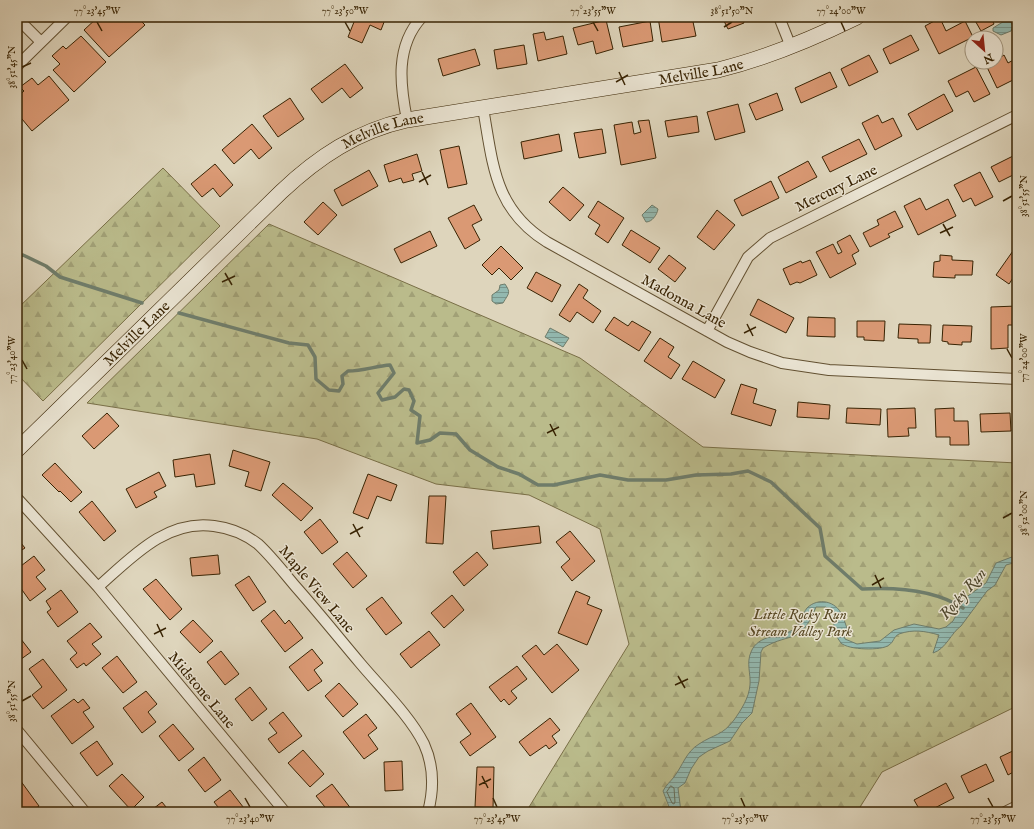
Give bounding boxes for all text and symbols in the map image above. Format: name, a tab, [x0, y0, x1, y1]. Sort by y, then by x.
text: 77°23'45"W	[74, 5, 121, 18]
text: 77°23'50"W	[322, 5, 369, 18]
text: 77°23'55"W	[570, 5, 616, 18]
text: 38°51'50"N	[710, 5, 754, 18]
text: 77°24'00"W	[816, 5, 866, 18]
north arrow	[964, 30, 1004, 70]
text: 38°51'45"N	[6, 45, 19, 89]
text: N	[980, 49, 996, 67]
street label: Melville Lane	[657, 55, 746, 89]
street label: Melville Lane	[339, 108, 425, 154]
street label: Mercury Lane	[792, 160, 880, 216]
text: 38°51'55"N	[1018, 175, 1031, 217]
street label: Madonna Lane	[638, 270, 730, 333]
street label: Melville Lane	[99, 297, 174, 370]
text: 77°24'00"W	[1018, 333, 1031, 383]
text: 77°23'40"W	[6, 336, 19, 384]
text: 38°52'00"N	[1018, 490, 1031, 536]
street label: Maple View Lane	[274, 542, 359, 637]
water label: Rocky Run	[936, 564, 991, 624]
park label: Little Rocky Run Stream Valley Park	[748, 605, 852, 641]
street label: Midstone Lane	[164, 648, 239, 733]
text: 38°51'55"N	[6, 680, 19, 722]
text: 77°23'40"W	[226, 813, 274, 826]
text: 77°23'45"W	[474, 813, 521, 826]
text: 77°23'50"W	[722, 813, 769, 826]
text: 77°23'55"W	[970, 813, 1016, 826]

